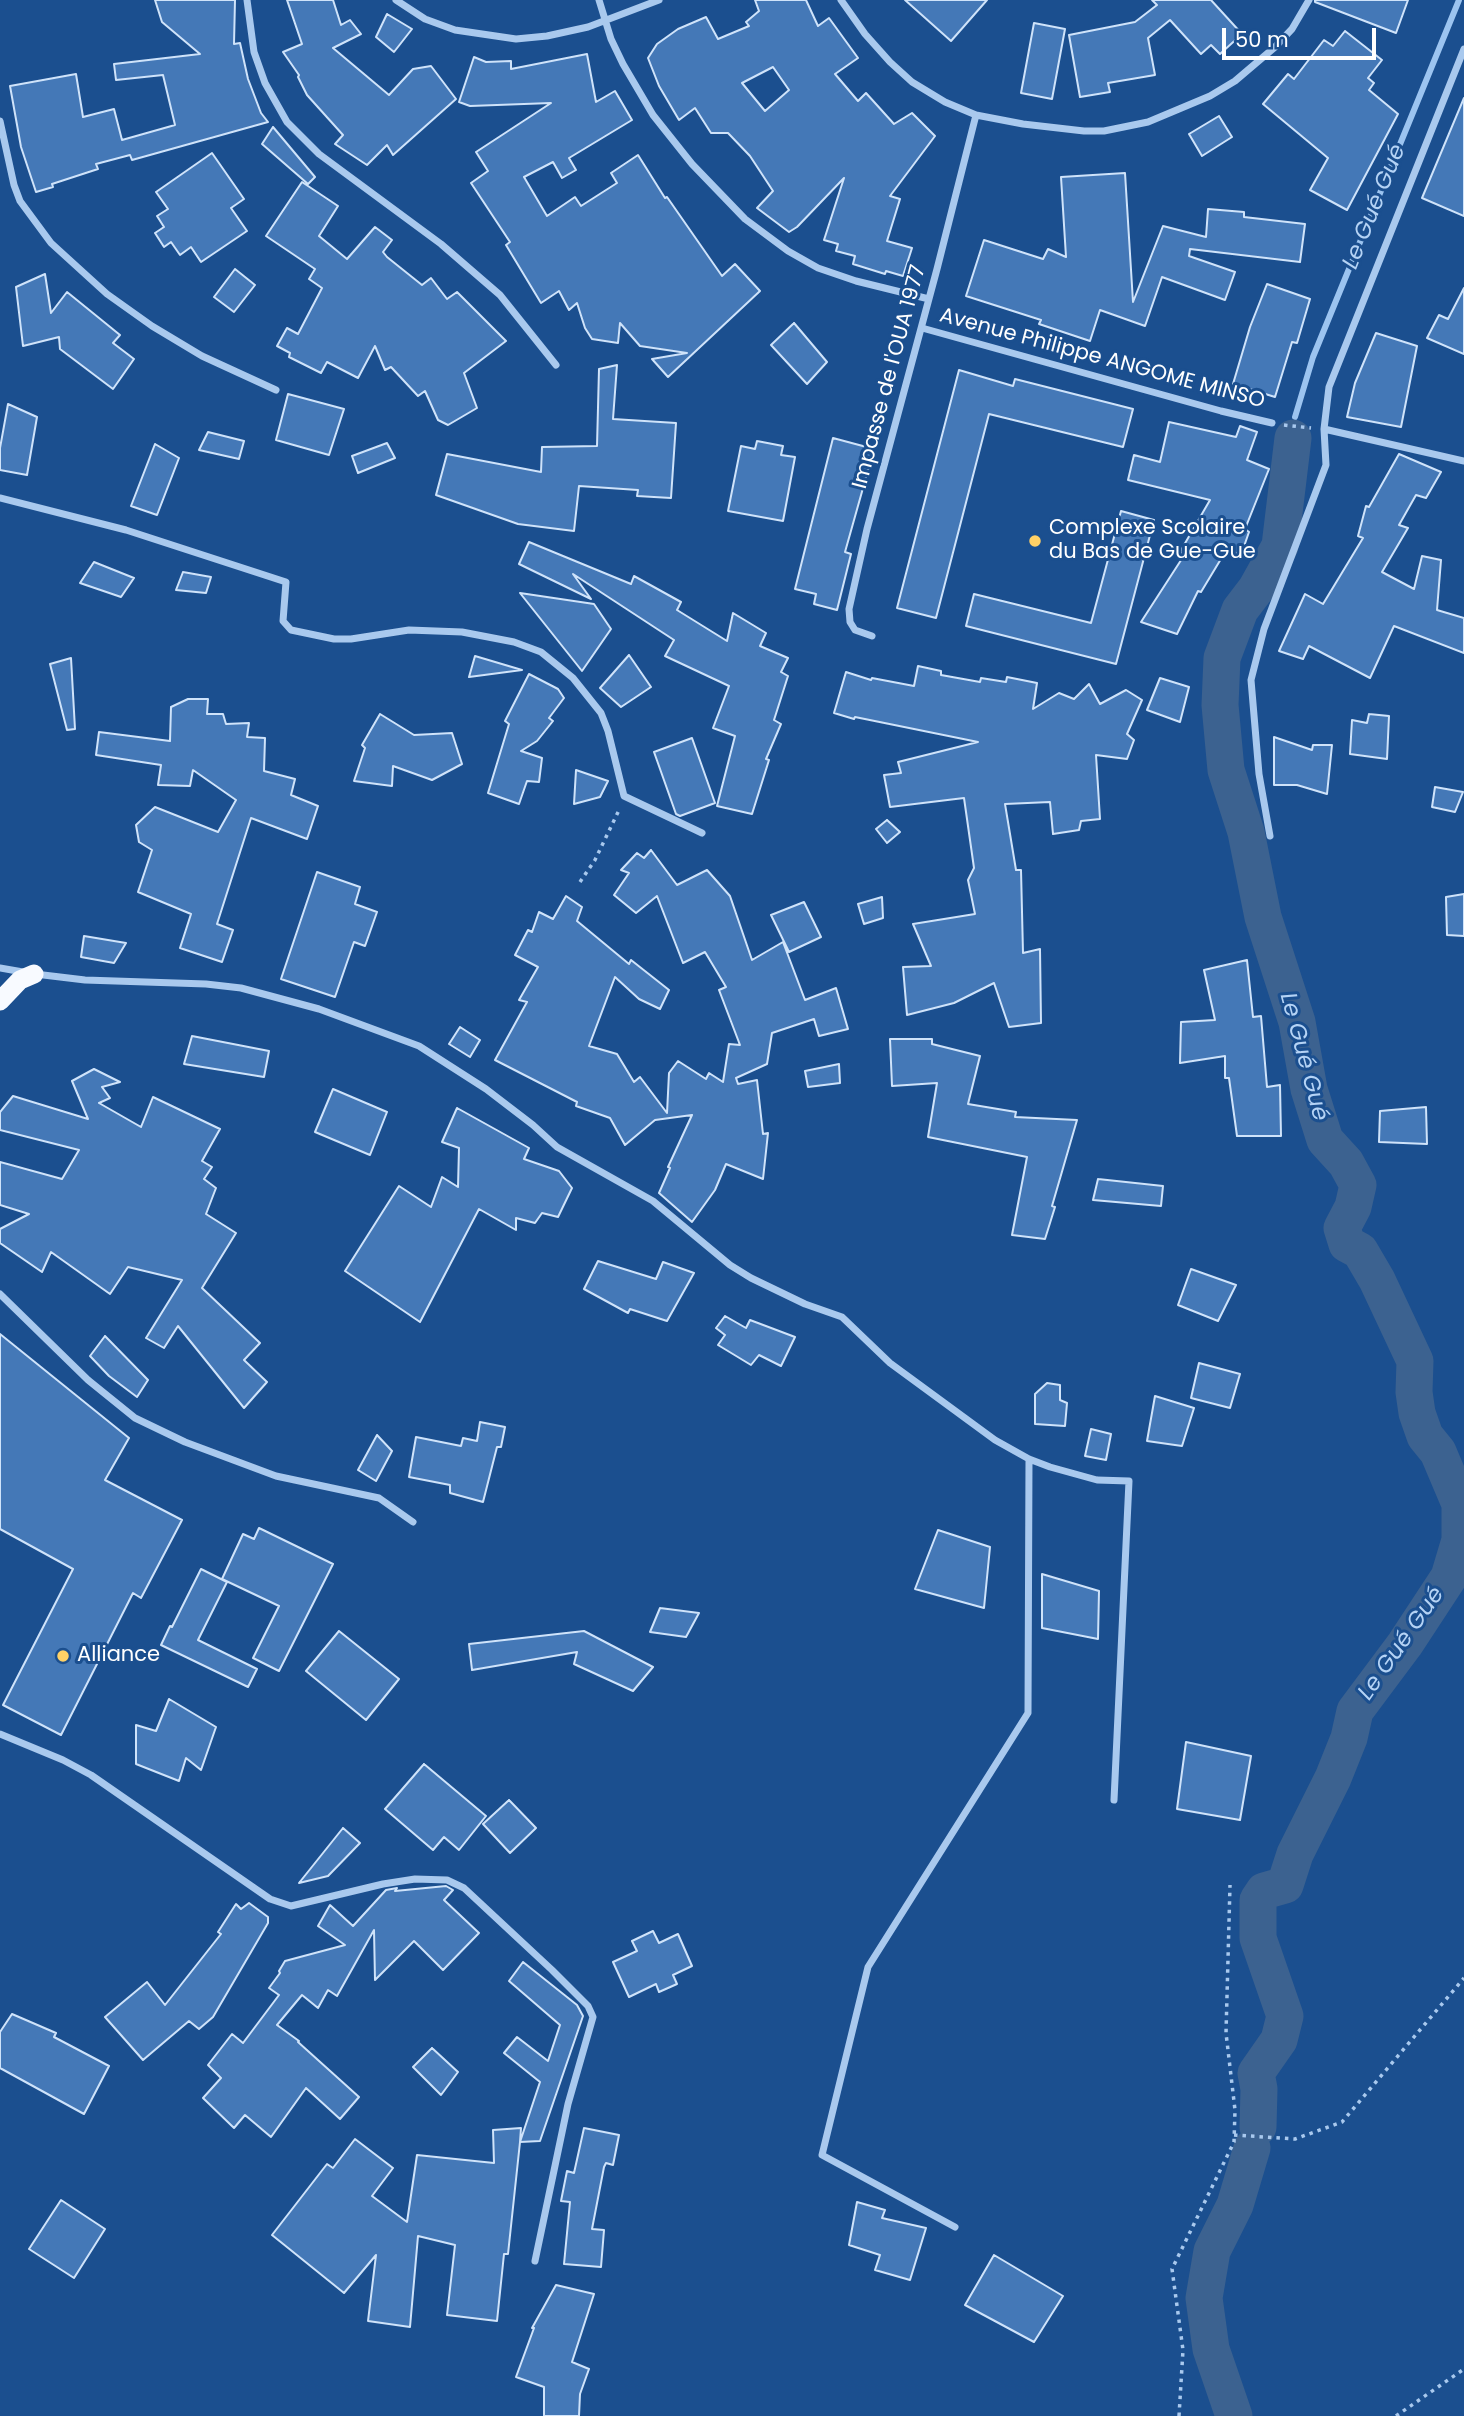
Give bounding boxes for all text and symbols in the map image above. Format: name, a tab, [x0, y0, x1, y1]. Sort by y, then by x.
scale bar	[1226, 14, 1380, 58]
text: 50 m	[1235, 25, 1289, 54]
water label: Le Gué Gué	[1338, 141, 1412, 273]
street label: Impasse de l'OUA 1977	[848, 262, 932, 492]
street label: Avenue Philippe ANGOME MINSO	[937, 303, 1267, 415]
place label: Complexe Scolaire du Bas de Gue-Gue	[1049, 516, 1256, 566]
marker: Complexe Scolaire du Bas de Gue-Gue	[1027, 533, 1043, 549]
water label: Le Gué Gué	[1273, 990, 1333, 1124]
water label: Le Gué Gué	[1353, 1582, 1451, 1706]
place label: Alliance	[77, 1643, 160, 1669]
marker: Alliance	[55, 1648, 71, 1664]

